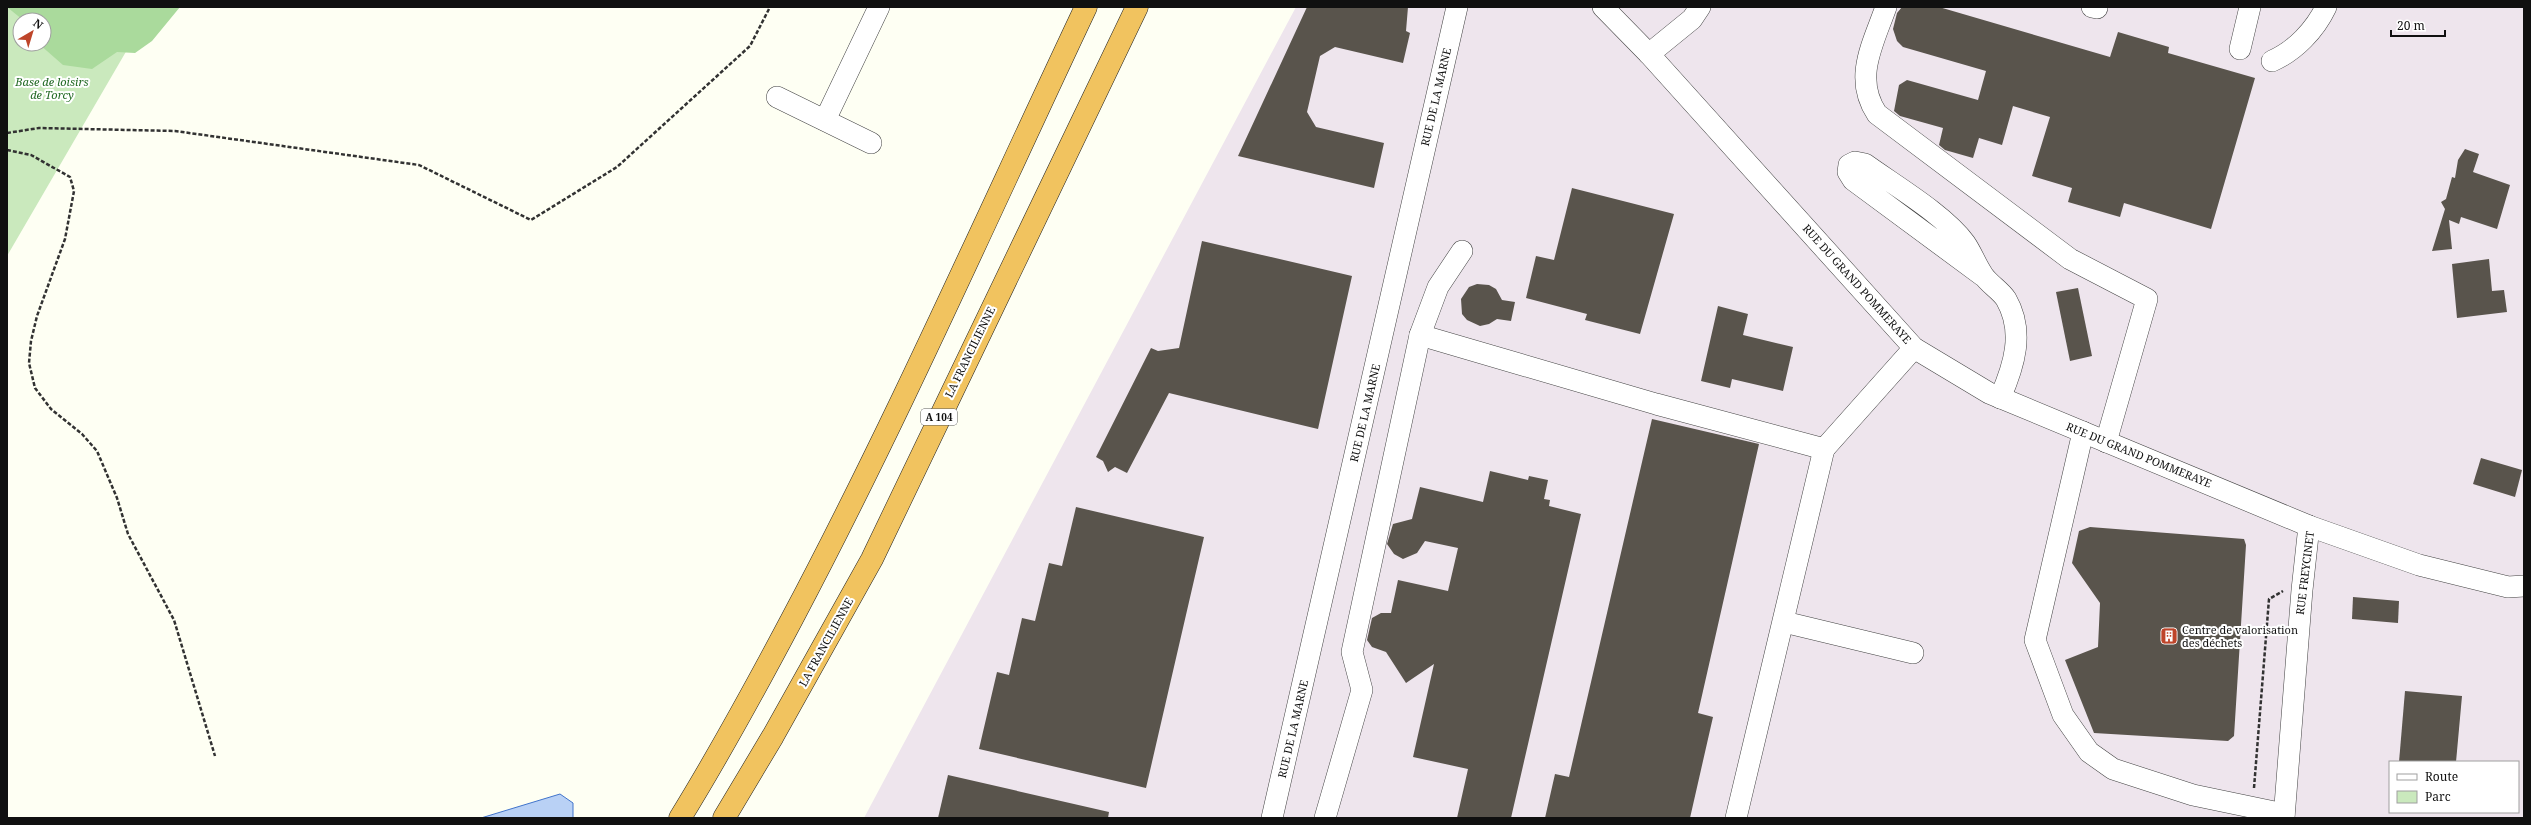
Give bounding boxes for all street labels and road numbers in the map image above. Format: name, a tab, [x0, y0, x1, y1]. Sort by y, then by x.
street label: RUE DE LA MARNE	[1417, 46, 1454, 147]
street label: RUE DU GRAND POMMERAYE	[1800, 221, 1915, 347]
street label: LA FRANCILIENNE	[941, 304, 998, 400]
street label: RUE DE LA MARNE	[1346, 362, 1383, 463]
road number: A 104	[921, 409, 957, 425]
street label: RUE DU GRAND POMMERAYE	[2064, 418, 2214, 491]
street label: RUE FREYCINET	[2292, 530, 2317, 616]
street label: LA FRANCILIENNE	[795, 594, 856, 689]
street label: RUE DE LA MARNE	[1274, 678, 1311, 779]

